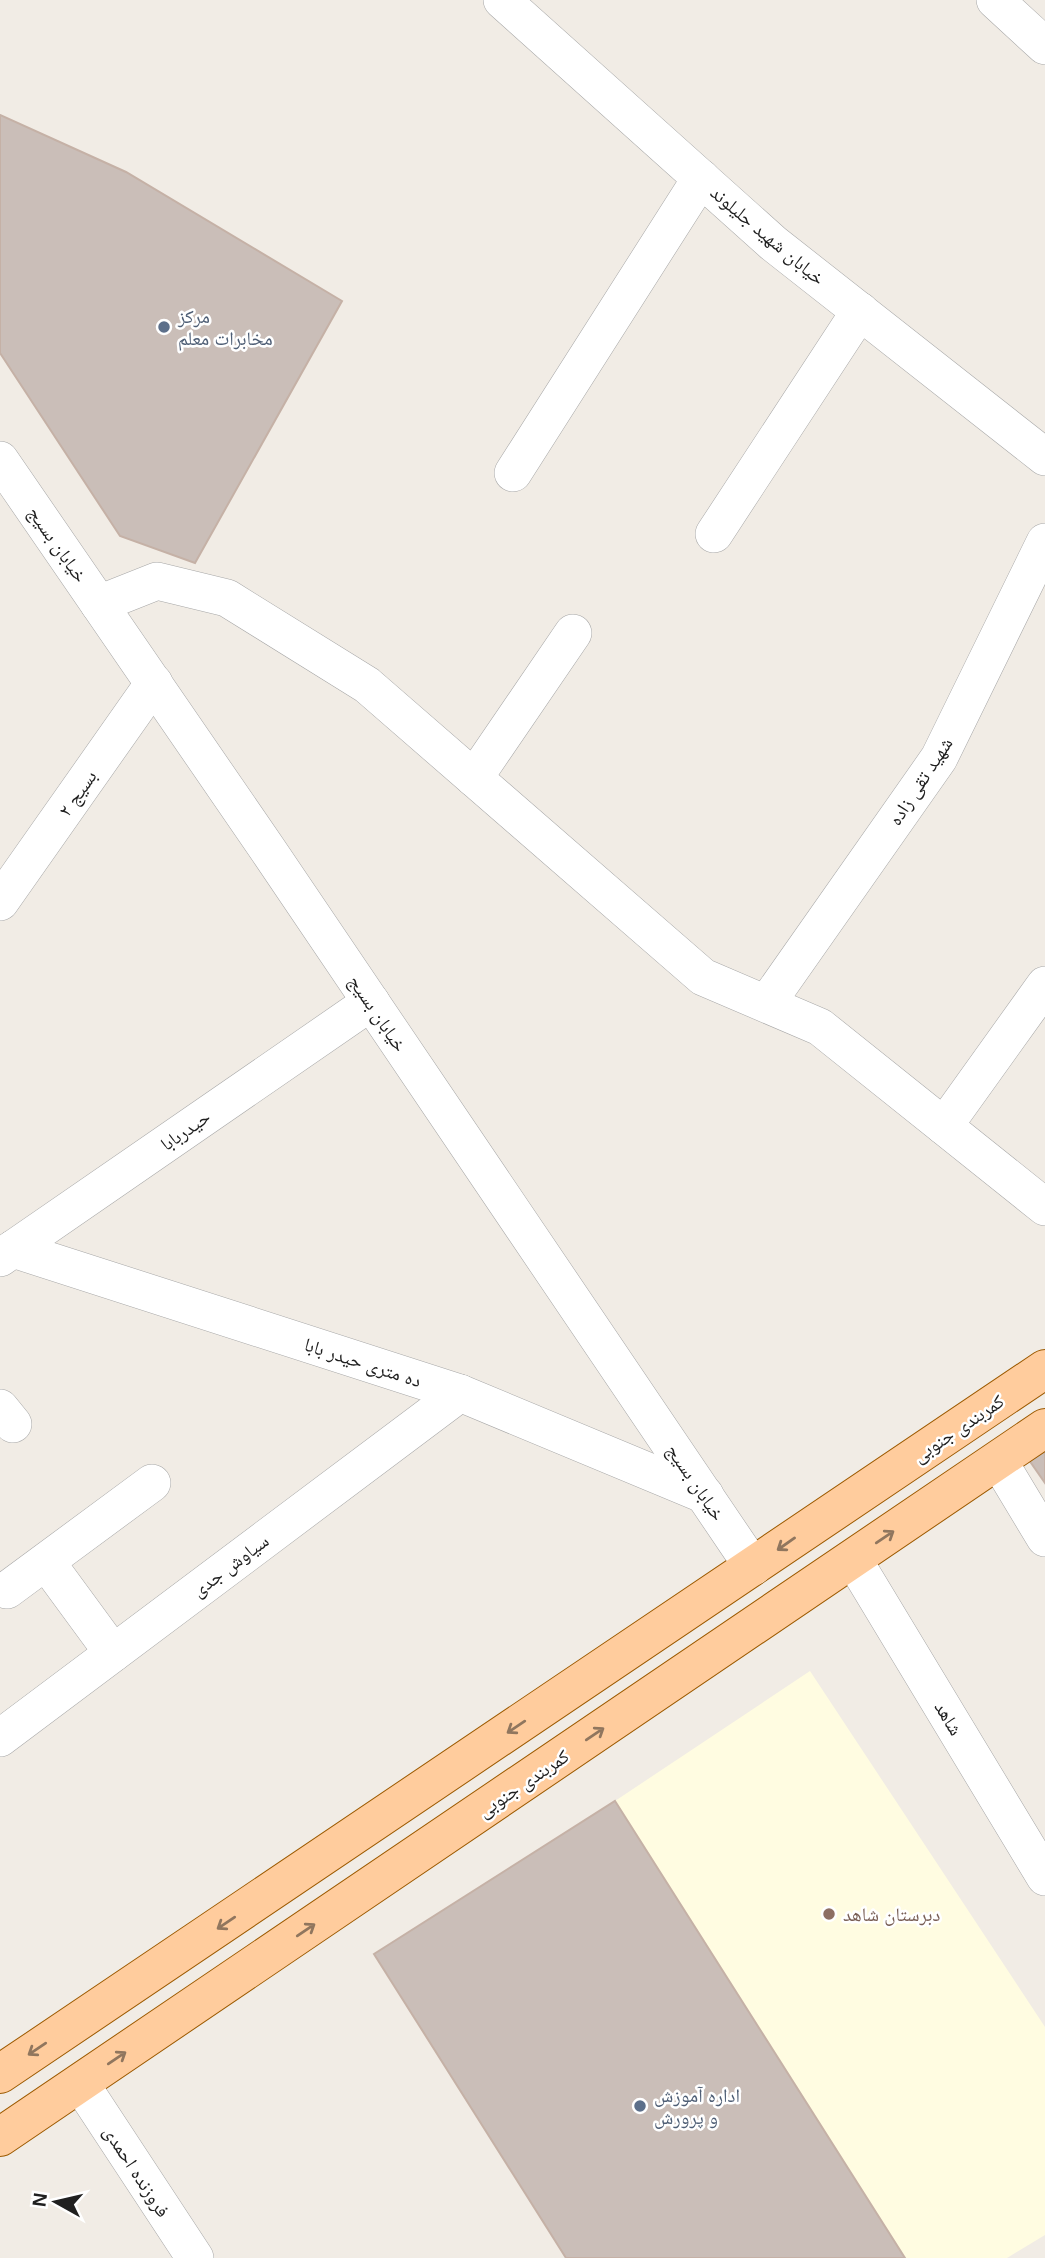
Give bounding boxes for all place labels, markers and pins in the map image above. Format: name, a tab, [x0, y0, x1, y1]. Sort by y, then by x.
place label: مرکز مخابرات معلم	[177, 306, 273, 351]
marker: مرکز مخابرات معلم	[156, 319, 172, 335]
place label: دبرستان شاهد	[843, 1904, 940, 1926]
marker: دبرستان شاهد	[821, 1906, 837, 1922]
place label: اداره آموزش و پرورش	[654, 2085, 740, 2129]
marker: اداره آموزش و پرورش	[632, 2098, 648, 2114]

